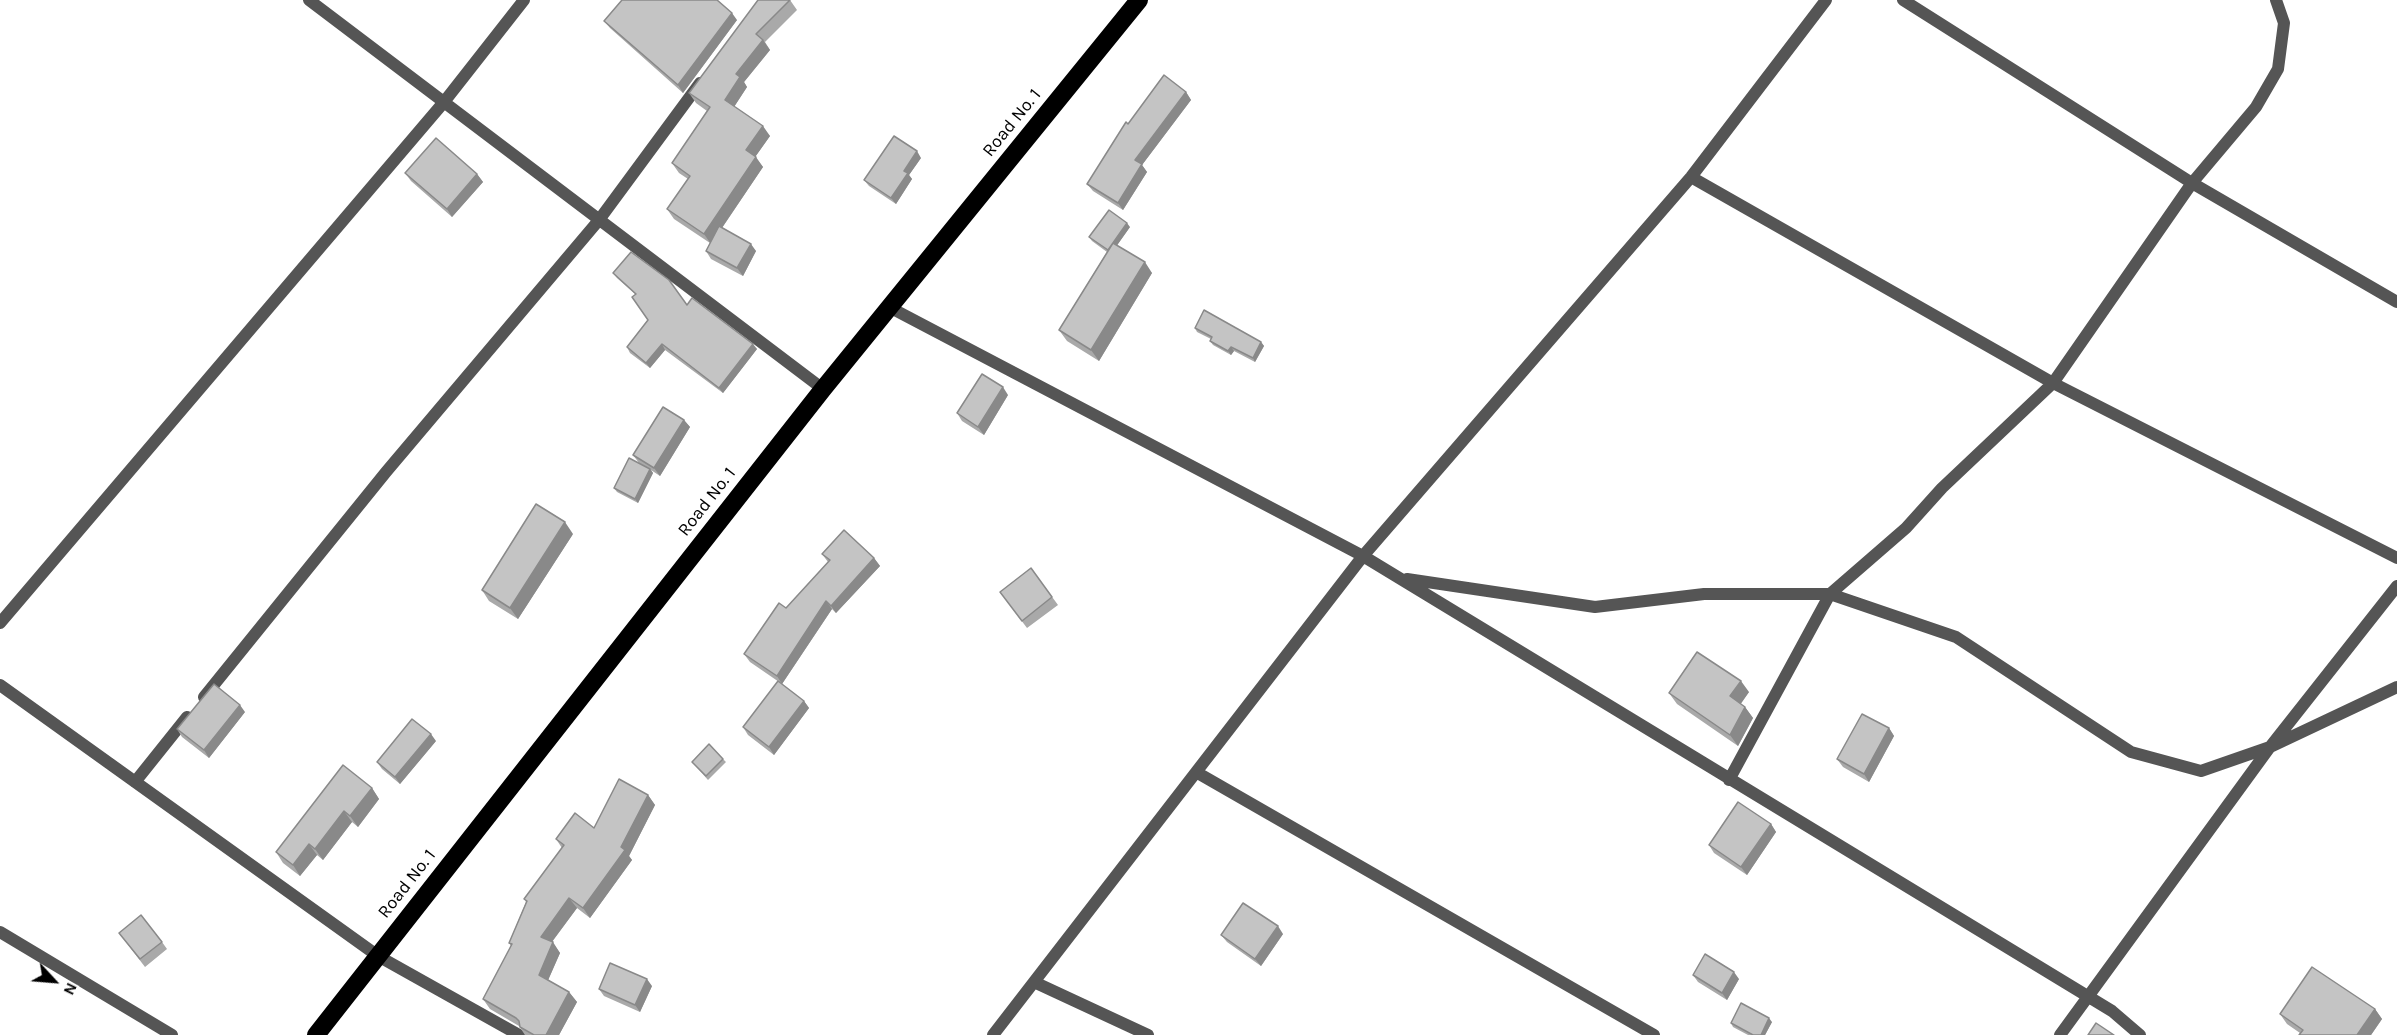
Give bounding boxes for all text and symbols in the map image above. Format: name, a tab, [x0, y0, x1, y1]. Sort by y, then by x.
street label: Road No. 1	[978, 85, 1046, 161]
street label: Road No. 1	[673, 463, 741, 541]
street label: Road No. 1	[373, 845, 441, 923]
north arrow	[24, 951, 84, 1011]
text: N	[60, 980, 82, 998]

